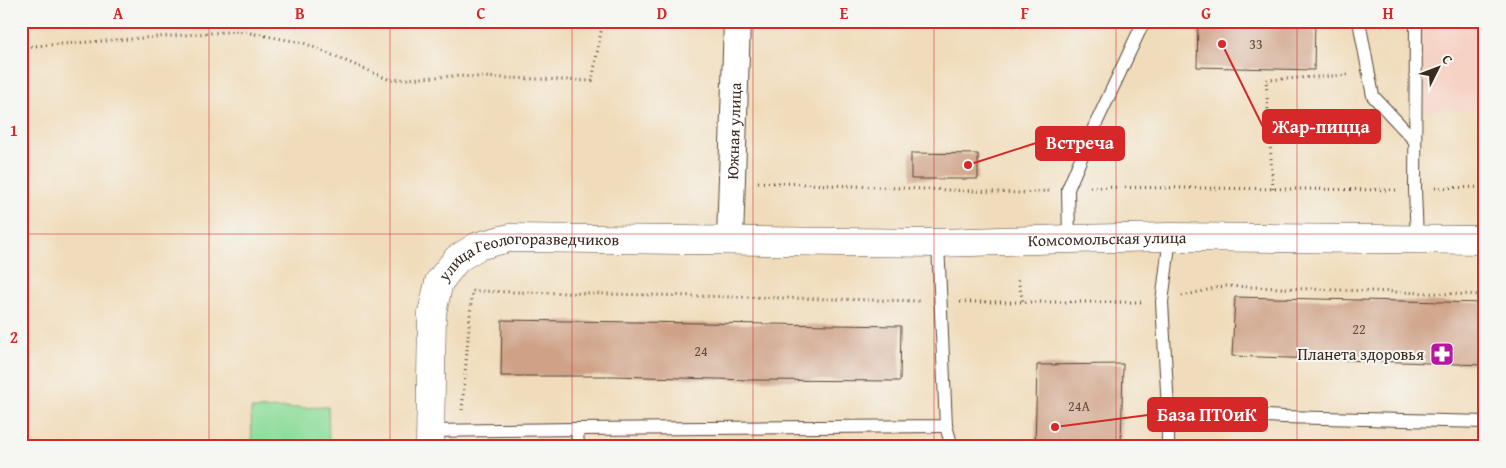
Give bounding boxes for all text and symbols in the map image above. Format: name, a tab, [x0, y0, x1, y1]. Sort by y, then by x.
text: A	[113, 1, 124, 25]
text: B	[295, 1, 305, 25]
text: C	[476, 1, 486, 25]
text: D	[657, 1, 667, 25]
text: E	[840, 1, 849, 25]
text: F	[1021, 1, 1029, 25]
text: G	[1201, 1, 1211, 25]
text: H	[1382, 1, 1394, 25]
house number: 33	[1249, 34, 1263, 54]
north arrow	[1414, 42, 1464, 92]
text: С	[1438, 50, 1458, 69]
street label: Южная улица	[720, 82, 747, 180]
callout: Жар-пицца	[1263, 110, 1380, 143]
text: Жар-пицца	[1271, 113, 1371, 140]
text: 1	[10, 118, 18, 142]
callout: Встреча	[1036, 127, 1124, 160]
text: Встреча	[1046, 129, 1115, 156]
street label: Комсомольская улица	[1028, 225, 1187, 252]
street label: улица Геологоразведчиков	[432, 226, 620, 287]
house number: 22	[1352, 319, 1366, 339]
text: 2	[10, 325, 18, 349]
house number: 24	[694, 341, 708, 361]
pharmacy icon: Планета здоровья	[1429, 341, 1455, 367]
place label: Планета здоровья	[1298, 342, 1424, 366]
house number: 24А	[1068, 396, 1090, 416]
callout: База ПТОиК	[1148, 398, 1267, 431]
text: База ПТОиК	[1157, 401, 1257, 428]

